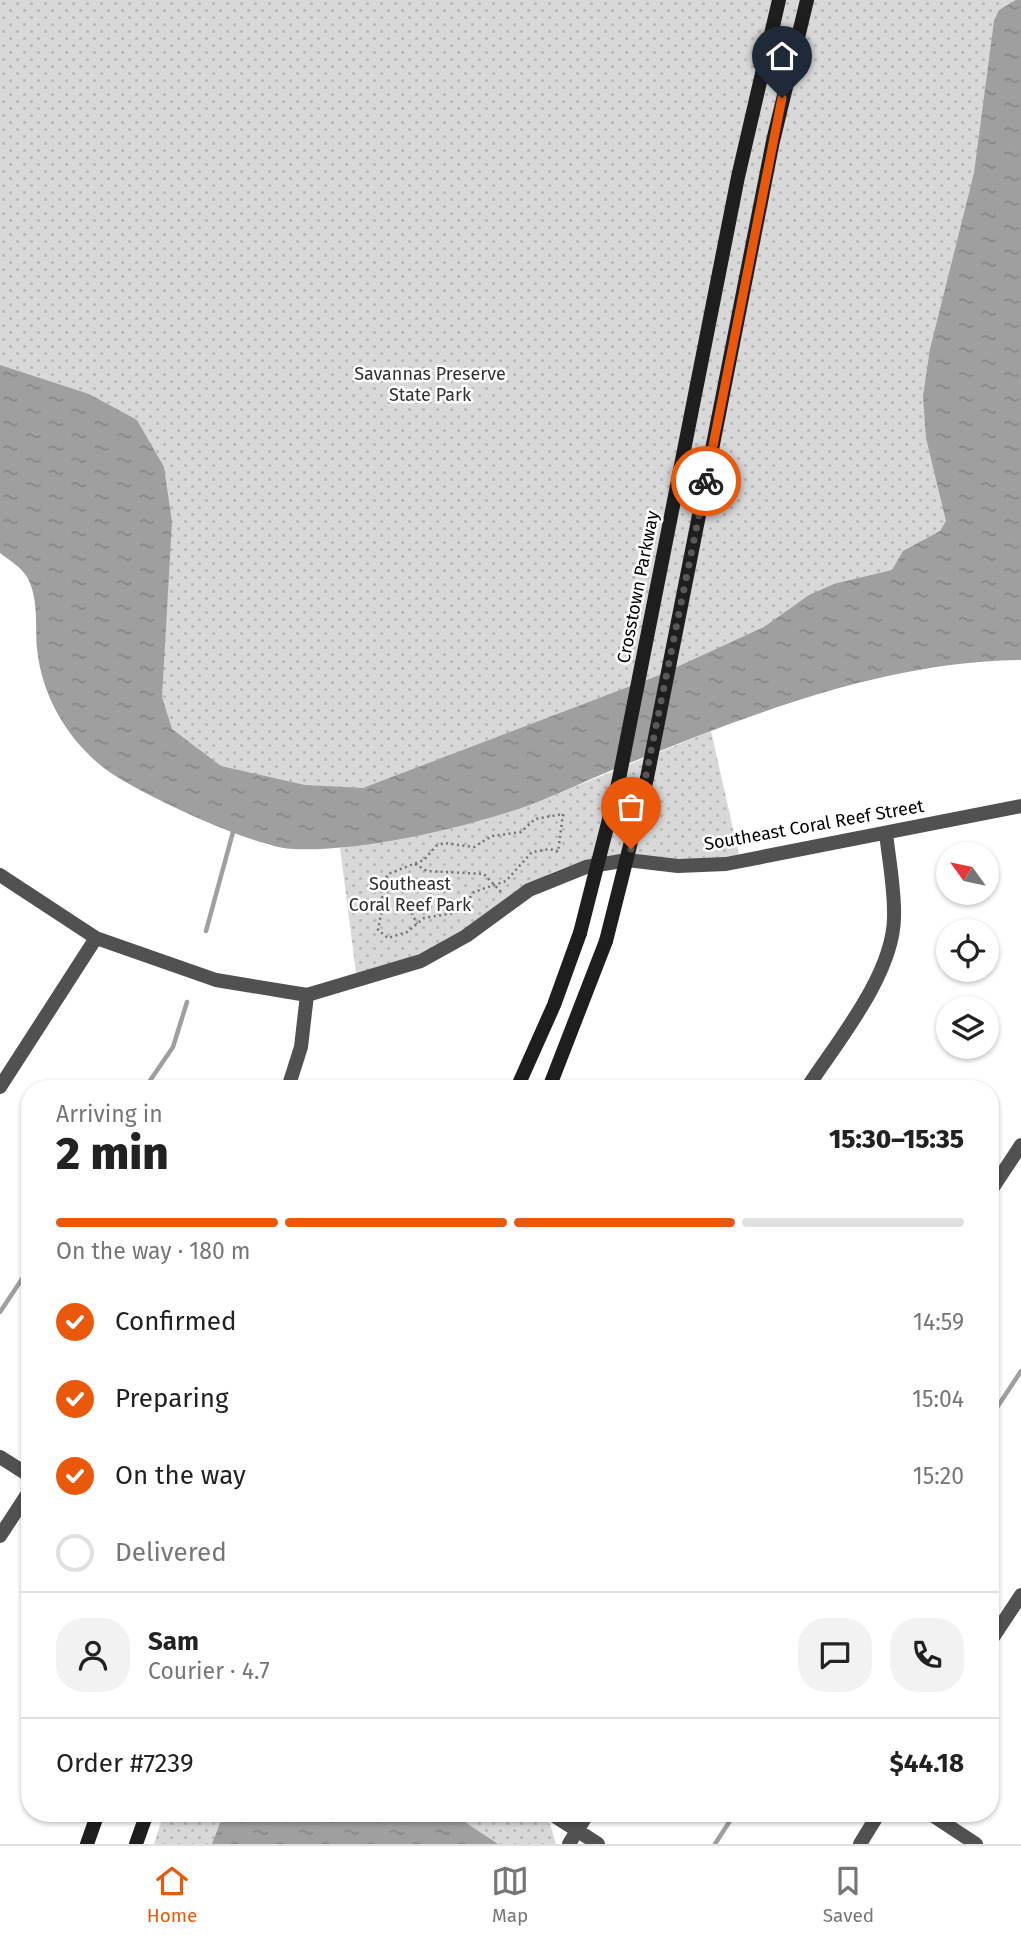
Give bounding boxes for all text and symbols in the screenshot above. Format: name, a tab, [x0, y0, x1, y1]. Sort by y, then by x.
pin	[752, 26, 812, 98]
icon: home	[763, 37, 801, 75]
park label: Savannas Preserve State Park	[354, 363, 506, 406]
courier	[671, 446, 741, 516]
icon: bike	[687, 462, 725, 500]
street label: Crosstown Parkway	[612, 509, 664, 665]
pin	[601, 777, 661, 849]
icon: bag	[612, 788, 650, 826]
street label: Southeast Coral Reef Street	[702, 795, 926, 855]
north arrow	[936, 842, 999, 905]
map controls	[936, 842, 999, 1059]
park label: Southeast Coral Reef Park	[349, 873, 472, 916]
button: locate	[936, 919, 999, 982]
button: layers	[936, 996, 999, 1059]
text: Arriving in	[56, 1100, 163, 1128]
text: 15:30–15:35	[829, 1124, 964, 1155]
text: 2 min	[56, 1126, 169, 1181]
text: On the way · 180 m	[56, 1237, 251, 1265]
icon: check	[56, 1303, 94, 1341]
text: Confirmed	[115, 1306, 236, 1337]
text: 14:59	[913, 1308, 964, 1336]
icon: check	[56, 1380, 94, 1418]
text: Preparing	[115, 1383, 228, 1414]
text: 15:04	[912, 1385, 964, 1413]
icon: check	[56, 1457, 94, 1495]
text: On the way	[115, 1460, 246, 1491]
text: 15:20	[913, 1462, 964, 1490]
text: Delivered	[115, 1537, 227, 1568]
button: person	[56, 1618, 130, 1692]
button: chat	[798, 1618, 872, 1692]
button: phone	[890, 1618, 964, 1692]
text: Sam	[148, 1626, 199, 1657]
text: Courier · 4.7	[148, 1657, 270, 1685]
text: Order #7239	[56, 1748, 194, 1779]
text: $44.18	[890, 1748, 964, 1779]
tab: Home	[147, 1862, 197, 1927]
tab: Map	[491, 1862, 529, 1927]
tab: Saved	[823, 1862, 874, 1927]

